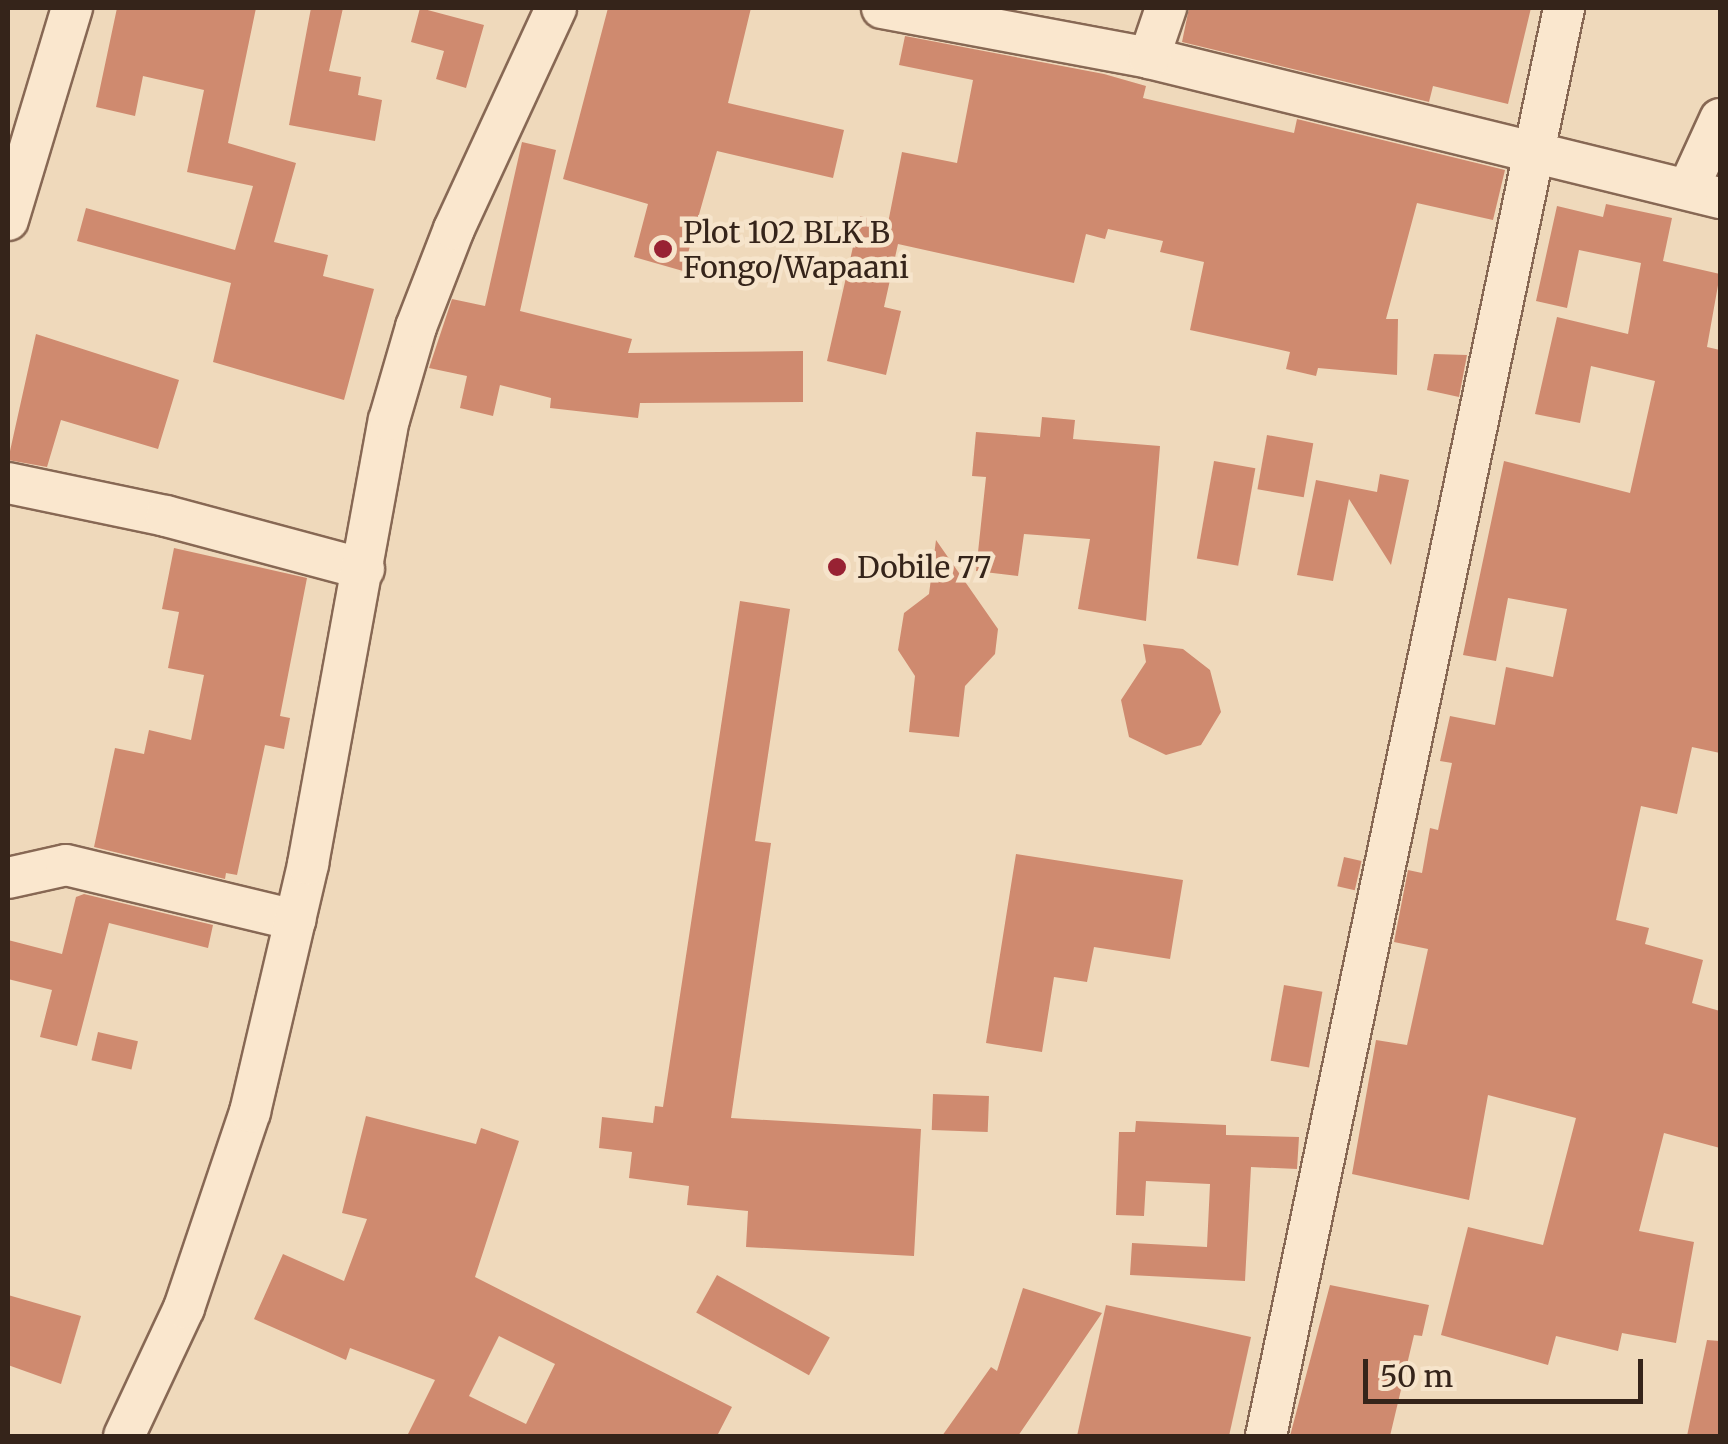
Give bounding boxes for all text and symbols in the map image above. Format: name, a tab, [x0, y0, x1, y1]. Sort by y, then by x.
place label: Plot 102 BLK B Fongo/Wapaani	[683, 214, 909, 284]
marker: Plot 102 BLK B Fongo/Wapaani	[652, 238, 674, 260]
place label: Dobile 77	[857, 549, 991, 585]
marker: Dobile 77	[826, 556, 848, 578]
scale bar	[1368, 1339, 1648, 1401]
text: 50 m	[1380, 1357, 1453, 1395]

